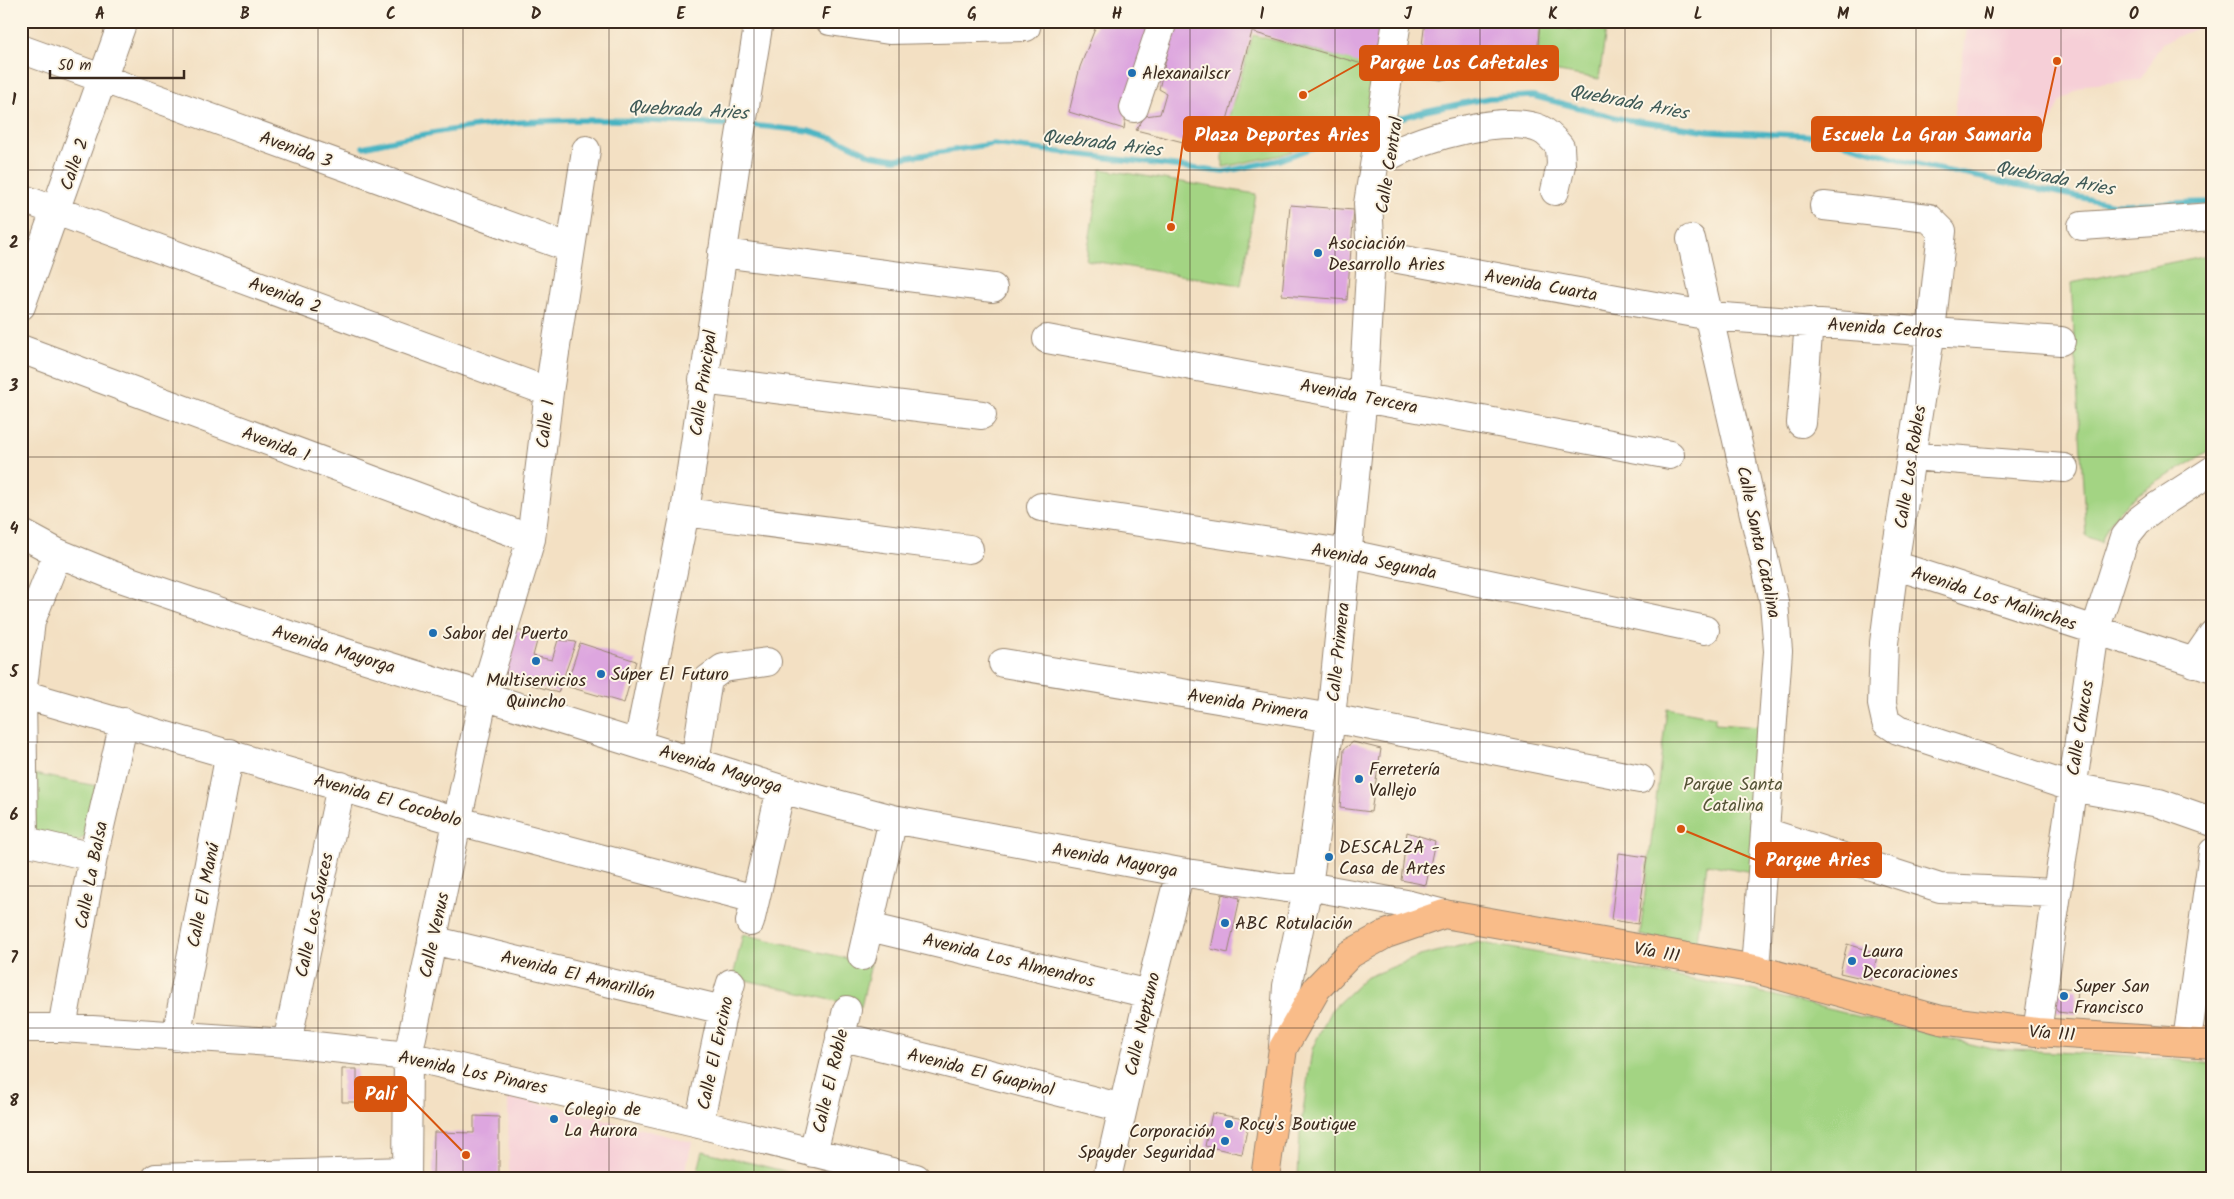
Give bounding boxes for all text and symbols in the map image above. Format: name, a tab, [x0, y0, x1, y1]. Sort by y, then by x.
text: A	[95, 2, 105, 27]
text: B	[240, 2, 250, 27]
text: C	[386, 2, 396, 27]
text: D	[531, 2, 542, 27]
text: E	[677, 2, 687, 27]
text: F	[822, 2, 832, 27]
text: G	[967, 2, 977, 27]
text: H	[1112, 2, 1122, 27]
text: I	[1260, 2, 1265, 27]
text: J	[1404, 2, 1413, 27]
text: K	[1548, 2, 1558, 27]
text: L	[1694, 2, 1702, 27]
text: M	[1837, 2, 1850, 27]
text: N	[1984, 2, 1994, 27]
text: O	[2129, 2, 2139, 27]
callout: Parque Los Cafetales	[1360, 46, 1558, 80]
scale bar	[50, 48, 184, 80]
text: Parque Los Cafetales	[1370, 49, 1548, 79]
text: 50 m	[58, 54, 92, 78]
place label: Alexanailscr	[1142, 60, 1231, 89]
marker: Alexanailscr	[1126, 67, 1138, 79]
water label: Quebrada Aries	[1567, 77, 1692, 130]
text: 1	[12, 88, 17, 113]
water label: Quebrada Aries	[627, 93, 751, 129]
street label: Calle Central	[1369, 114, 1413, 216]
callout: Plaza Deportes Aries	[1184, 117, 1379, 151]
callout: Escuela La Gran Samaria	[1812, 117, 2041, 151]
text: Plaza Deportes Aries	[1195, 121, 1370, 151]
text: Escuela La Gran Samaria	[1822, 121, 2032, 151]
water label: Quebrada Aries	[1040, 122, 1165, 166]
street label: Avenida 3	[255, 124, 336, 177]
street label: Calle 2	[53, 134, 98, 195]
water label: Quebrada Aries	[1993, 153, 2118, 206]
place label: Asociación Desarrollo Aries	[1328, 230, 1445, 280]
text: 2	[9, 231, 19, 256]
marker: Asociación Desarrollo Aries	[1312, 247, 1324, 259]
street label: Avenida Cuarta	[1482, 262, 1600, 311]
street label: Avenida 2	[244, 270, 325, 323]
street label: Avenida Cedros	[1827, 311, 1943, 348]
street label: Calle Principal	[683, 328, 726, 438]
street label: Avenida Tercera	[1297, 372, 1420, 423]
text: 3	[9, 374, 19, 399]
street label: Calle 1	[529, 398, 564, 450]
street label: Calle Los Robles	[1887, 403, 1936, 531]
street label: Avenida 1	[237, 420, 314, 471]
street label: Calle Santa Catalina	[1727, 464, 1788, 621]
text: 4	[10, 517, 19, 542]
street label: Avenida Segunda	[1309, 536, 1439, 589]
street label: Avenida Los Malinches	[1907, 559, 2080, 640]
street label: Calle Primera	[1320, 601, 1359, 704]
street label: Avenida Mayorga	[268, 618, 399, 683]
place label: Sabor del Puerto	[443, 620, 568, 649]
marker: Sabor del Puerto	[427, 627, 439, 639]
marker: Multiservicios Quincho	[530, 655, 542, 667]
text: 5	[9, 660, 20, 685]
place label: Súper El Futuro	[611, 661, 729, 690]
place label: Multiservicios Quincho	[486, 667, 586, 717]
marker: Súper El Futuro	[595, 668, 607, 680]
street label: Calle Chucos	[2060, 678, 2103, 778]
street label: Avenida Primera	[1185, 682, 1310, 729]
street label: Avenida Mayorga	[655, 738, 786, 803]
place label: Ferretería Vallejo	[1369, 756, 1440, 806]
street label: Avenida El Cocobolo	[310, 766, 465, 836]
park label: Parque Santa Catalina	[1683, 771, 1783, 821]
marker: Ferretería Vallejo	[1353, 773, 1365, 785]
text: 6	[10, 803, 19, 828]
street label: Calle La Balsa	[68, 819, 117, 932]
place label: DESCALZA - Casa de Artes	[1339, 834, 1446, 884]
street label: Avenida Mayorga	[1050, 836, 1180, 887]
street label: Calle El Manú	[180, 840, 229, 950]
callout: Parque Aries	[1756, 843, 1881, 877]
text: Parque Aries	[1766, 846, 1870, 876]
street label: Calle Los Sauces	[288, 850, 343, 980]
marker: DESCALZA - Casa de Artes	[1323, 851, 1335, 863]
street label: Calle Venus	[412, 889, 459, 981]
place label: ABC Rotulación	[1235, 910, 1353, 939]
marker: ABC Rotulación	[1219, 917, 1231, 929]
street label: Avenida Los Almendros	[920, 926, 1098, 997]
street label: Vía 111	[1631, 935, 1682, 972]
place label: Laura Decoraciones	[1862, 938, 1958, 988]
street label: Avenida El Amarillón	[498, 943, 658, 1010]
text: 7	[10, 946, 18, 971]
marker: Laura Decoraciones	[1846, 955, 1858, 967]
street label: Calle Neptuno	[1117, 970, 1169, 1079]
place label: Super San Francisco	[2074, 973, 2150, 1023]
marker: Super San Francisco	[2058, 990, 2070, 1002]
street label: Calle El Encino	[690, 994, 743, 1113]
street label: Vía 111	[2028, 1018, 2076, 1051]
street label: Calle El Roble	[805, 1026, 858, 1136]
street label: Avenida El Guapinol	[904, 1041, 1058, 1106]
street label: Avenida Los Pinares	[395, 1043, 550, 1104]
callout: Palí	[355, 1077, 406, 1111]
text: Palí	[365, 1080, 398, 1110]
text: 8	[9, 1089, 19, 1114]
place label: Colegio de La Aurora	[564, 1096, 641, 1146]
place label: Rocy's Boutique	[1239, 1111, 1356, 1140]
marker: Colegio de La Aurora	[548, 1113, 560, 1125]
place label: Corporación Spayder Seguridad	[1078, 1118, 1216, 1168]
marker: Rocy's Boutique	[1223, 1118, 1235, 1130]
marker: Corporación Spayder Seguridad	[1219, 1135, 1231, 1147]

